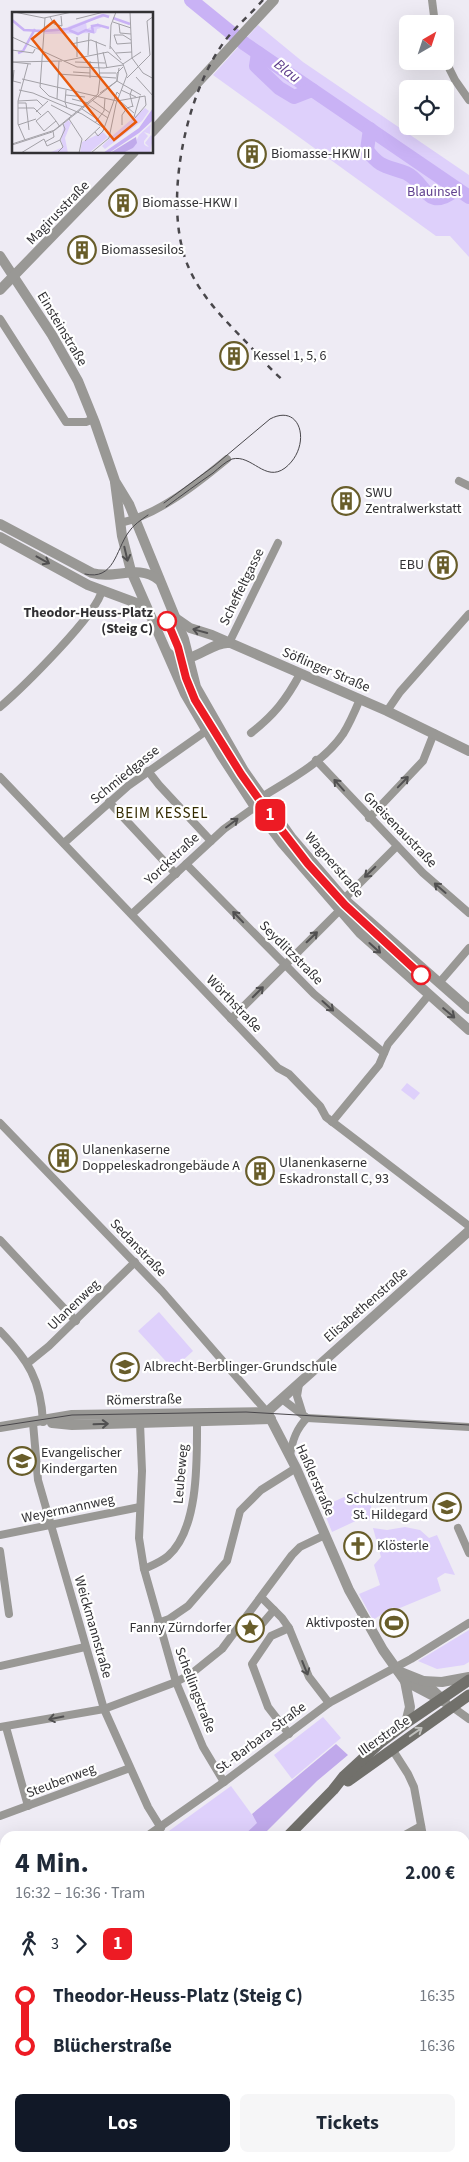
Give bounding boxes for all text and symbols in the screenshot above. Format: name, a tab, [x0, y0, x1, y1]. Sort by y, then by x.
inset map	[12, 12, 154, 154]
north arrow	[399, 15, 454, 70]
map controls	[399, 15, 454, 135]
water label: Blau	[269, 54, 305, 88]
button: locate	[399, 80, 454, 135]
building icon: Biomasse-HKW II	[237, 139, 267, 169]
place label: Biomasse-HKW II	[271, 144, 370, 164]
street label: Magirusstraße	[22, 176, 94, 250]
park label: Blauinsel	[407, 182, 461, 202]
building icon: Biomasse-HKW I	[108, 188, 138, 218]
place label: Biomasse-HKW I	[142, 193, 238, 213]
building icon: Biomassesilos	[67, 235, 97, 265]
place label: Biomassesilos	[101, 240, 184, 260]
street label: Einsteinstraße	[32, 288, 92, 370]
building icon: Kessel 1, 5, 6	[219, 341, 249, 371]
place label: Kessel 1, 5, 6	[253, 346, 326, 366]
place label: SWU Zentralwerkstatt	[365, 483, 462, 519]
building icon: SWU Zentralwerkstatt	[331, 486, 361, 516]
one-way arrow	[122, 545, 131, 561]
street label: Scheffeltgasse	[215, 545, 269, 629]
building icon: EBU	[428, 550, 458, 580]
one-way arrow	[35, 555, 50, 565]
place label: EBU	[399, 555, 424, 575]
place label: Theodor-Heuss-Platz (Steig C)	[23, 603, 154, 639]
marker: Theodor-Heuss-Platz (Steig C)	[157, 611, 177, 631]
one-way arrow	[192, 626, 208, 636]
street label: Söflinger Straße	[279, 642, 373, 698]
street label: Schmiedgasse	[86, 741, 164, 809]
one-way arrow	[397, 776, 409, 789]
one-way arrow	[333, 778, 345, 791]
street label: Gneisenaustraße	[359, 788, 442, 872]
line badge: 1	[254, 799, 286, 831]
text: 1	[265, 802, 275, 827]
district label: BEIM KESSEL	[115, 803, 209, 824]
one-way arrow	[225, 817, 238, 828]
street label: Yorckstraße	[139, 828, 204, 890]
street label: Wagnerstraße	[300, 828, 368, 902]
one-way arrow	[364, 866, 376, 878]
one-way arrow	[434, 882, 447, 894]
one-way arrow	[232, 911, 244, 923]
street label: Seydlitzstraße	[254, 916, 328, 990]
one-way arrow	[306, 931, 319, 943]
one-way arrow	[369, 942, 382, 954]
unlabelled marker	[411, 965, 431, 985]
street label: Wörthstraße	[202, 971, 266, 1037]
one-way arrow	[252, 986, 264, 998]
one-way arrow	[321, 1000, 334, 1012]
one-way arrow	[442, 1007, 455, 1019]
place label: Ulanenkaserne Doppeleskadrongebäude A	[82, 1140, 240, 1176]
building icon: Ulanenkaserne Doppeleskadrongebäude A	[48, 1143, 78, 1173]
place label: Ulanenkaserne Eskadronstall C, 93	[279, 1153, 389, 1189]
building icon: Ulanenkaserne Eskadronstall C, 93	[245, 1156, 275, 1186]
street label: Sedanstraße	[105, 1215, 171, 1282]
street label: Elisabethenstraße	[320, 1263, 412, 1347]
street label: Ulanenweg	[43, 1275, 105, 1335]
school or university icon: Albrecht-Berblinger-Grundschule	[110, 1352, 140, 1382]
place label: Albrecht-Berblinger-Grundschule	[144, 1357, 337, 1377]
street label: Römerstraße	[106, 1389, 182, 1411]
one-way arrow	[93, 1419, 109, 1429]
street label: Haßlerstraße	[290, 1441, 340, 1519]
place label: Evangelischer Kindergarten	[41, 1443, 122, 1479]
street label: Leubeweg	[168, 1443, 194, 1505]
school or university icon: Evangelischer Kindergarten	[7, 1446, 37, 1476]
street label: Weyermannweg	[20, 1489, 116, 1529]
place label: Schulzentrum St. Hildegard	[346, 1489, 428, 1525]
school or university icon: Schulzentrum St. Hildegard	[432, 1492, 462, 1522]
church icon: Klösterle	[343, 1531, 373, 1561]
place label: Klösterle	[377, 1536, 429, 1556]
street label: Weickmannstraße	[69, 1573, 117, 1681]
sports icon: Aktivposten	[379, 1608, 409, 1638]
place icon: Fanny Zürndorfer	[235, 1613, 265, 1643]
place label: Aktivposten	[306, 1613, 375, 1633]
place label: Fanny Zürndorfer	[130, 1618, 231, 1638]
street label: Schellingstraße	[169, 1644, 221, 1736]
one-way arrow	[301, 1660, 310, 1675]
street label: St.-Barbara-Straße	[212, 1697, 310, 1779]
street label: Illerstraße	[354, 1711, 414, 1761]
one-way arrow	[49, 1714, 65, 1723]
one-way arrow	[409, 1727, 423, 1737]
street label: Steubenweg	[24, 1759, 98, 1803]
text: 4 Min.	[15, 1843, 89, 1883]
text: 2.00 €	[405, 1860, 455, 1887]
text: 16:32 – 16:36 · Tram	[15, 1882, 145, 1904]
icon: walk	[15, 1930, 43, 1958]
icon: forward	[67, 1930, 95, 1958]
text: 1	[113, 1931, 122, 1956]
text: 3	[51, 1933, 59, 1955]
text: Theodor-Heuss-Platz (Steig C)	[53, 1983, 303, 2010]
text: 16:35	[419, 1985, 455, 2007]
text: Blücherstraße	[53, 2033, 172, 2060]
text: 16:36	[419, 2035, 455, 2057]
button: Los	[15, 2094, 230, 2152]
button: Tickets	[240, 2094, 455, 2152]

